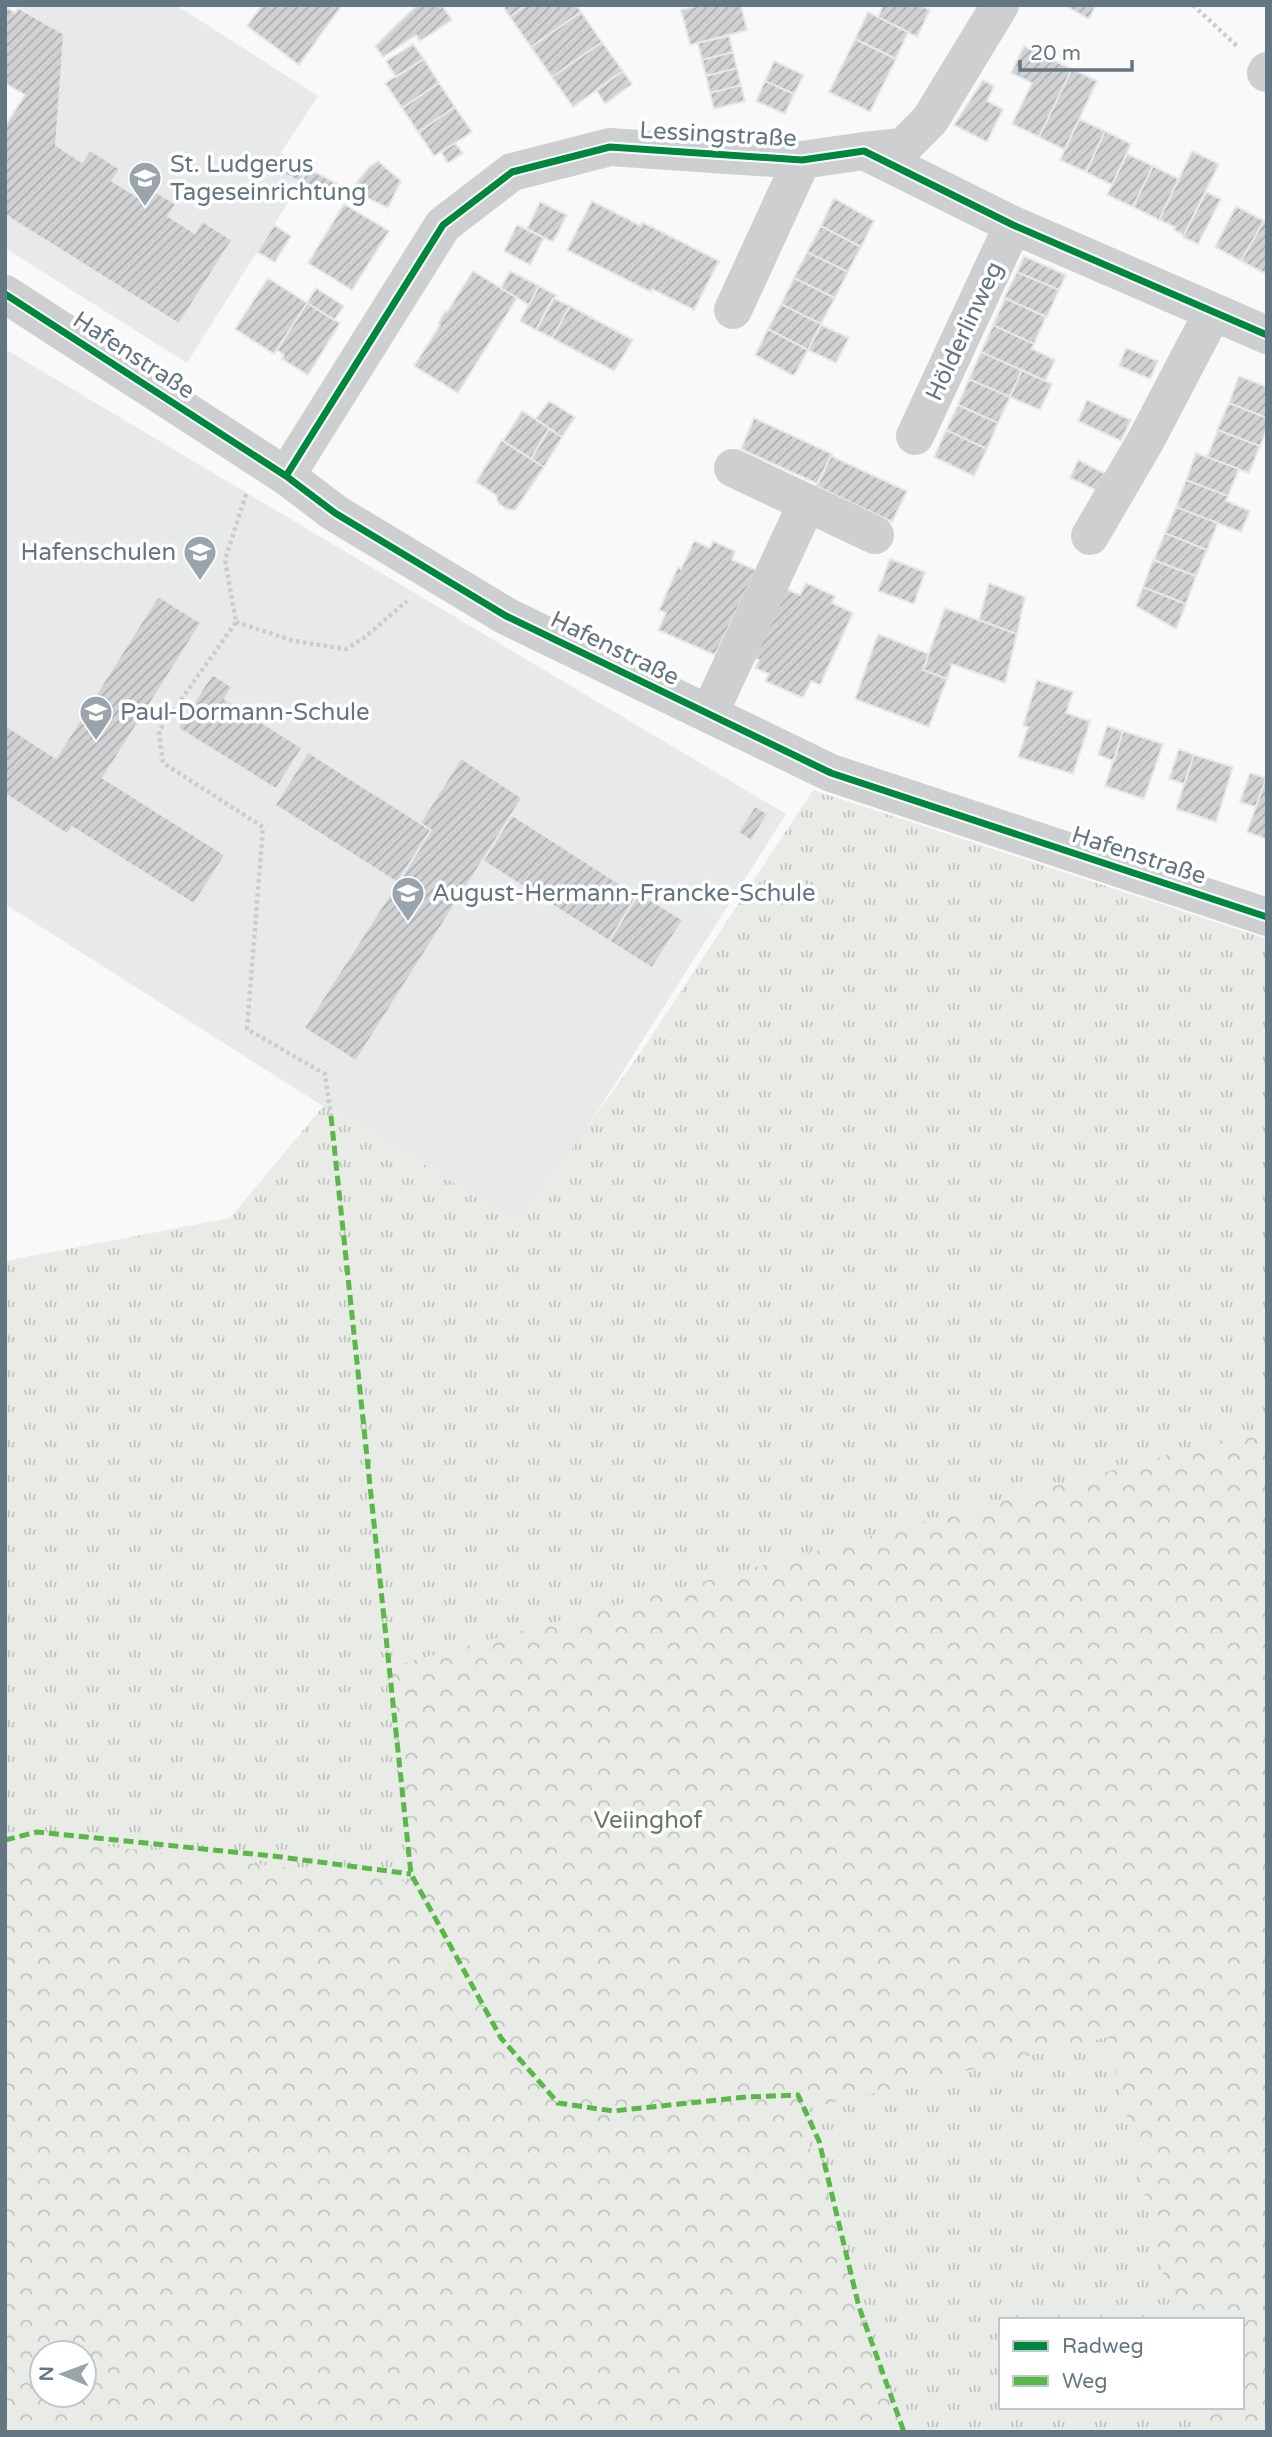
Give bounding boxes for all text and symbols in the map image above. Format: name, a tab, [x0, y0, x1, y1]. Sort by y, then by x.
scale bar	[1020, 28, 1132, 72]
text: 20 m	[1030, 41, 1081, 66]
street label: Lessingstraße	[639, 116, 797, 153]
place label: St. Ludgerus Tageseinrichtung	[170, 150, 366, 207]
school or university icon: St. Ludgerus Tageseinrichtung	[126, 159, 164, 208]
street label: Hölderlinweg	[920, 257, 1009, 405]
street label: Hafenstraße	[67, 305, 200, 406]
school or university icon: Hafenschulen	[181, 533, 219, 582]
place label: Hafenschulen	[20, 538, 176, 567]
street label: Hafenstraße	[546, 605, 684, 692]
school or university icon: Paul-Dormann-Schule	[77, 693, 115, 742]
place label: Paul-Dormann-Schule	[120, 698, 370, 727]
street label: Hafenstraße	[1068, 820, 1210, 891]
school or university icon: August-Hermann-Francke-Schule	[389, 874, 427, 923]
place label: August-Hermann-Francke-Schule	[432, 879, 816, 908]
park label: Veiinghof	[594, 1806, 703, 1835]
legend	[999, 2318, 1244, 2409]
text: Radweg	[1062, 2334, 1144, 2359]
north arrow	[28, 2339, 98, 2409]
text: N	[36, 2366, 58, 2382]
text: Weg	[1062, 2369, 1107, 2394]

